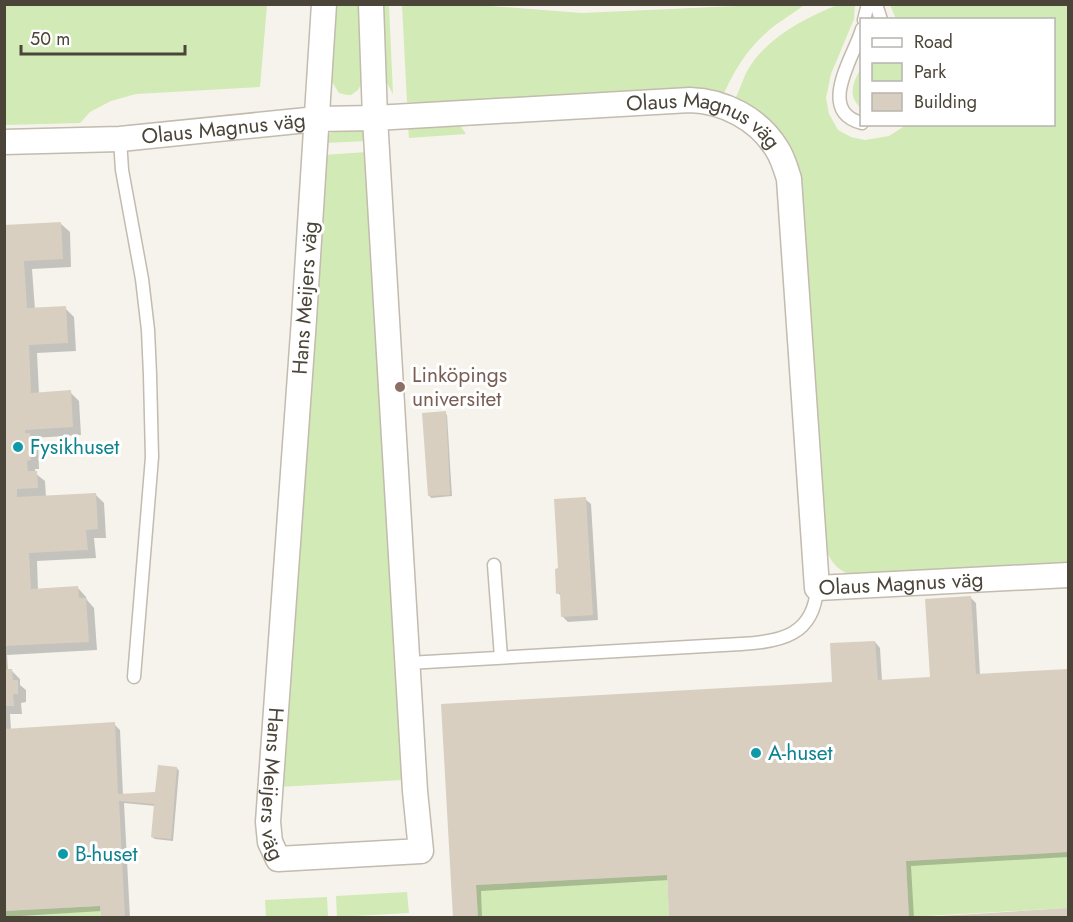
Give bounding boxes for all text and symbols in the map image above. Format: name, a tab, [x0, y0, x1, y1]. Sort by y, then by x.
scale bar	[21, 18, 184, 56]
legend	[860, 18, 1055, 126]
text: 50 m	[30, 26, 70, 52]
text: Road	[914, 29, 953, 55]
text: Park	[914, 59, 946, 85]
street label: Olaus Magnus väg	[625, 85, 788, 155]
text: Building	[914, 89, 977, 115]
street label: Olaus Magnus väg	[140, 105, 307, 152]
street label: Hans Meijers väg	[285, 220, 325, 376]
place label: Linköpings universitet	[412, 360, 507, 414]
marker: Linköpings universitet	[393, 380, 407, 394]
place label: Fysikhuset	[30, 432, 119, 462]
marker: Fysikhuset	[11, 440, 25, 454]
street label: Olaus Magnus väg	[818, 564, 984, 603]
street label: Hans Meijers väg	[253, 706, 292, 865]
place label: A-huset	[768, 738, 833, 768]
marker: A-huset	[749, 746, 763, 760]
place label: B-huset	[75, 839, 138, 869]
marker: B-huset	[56, 847, 70, 861]

